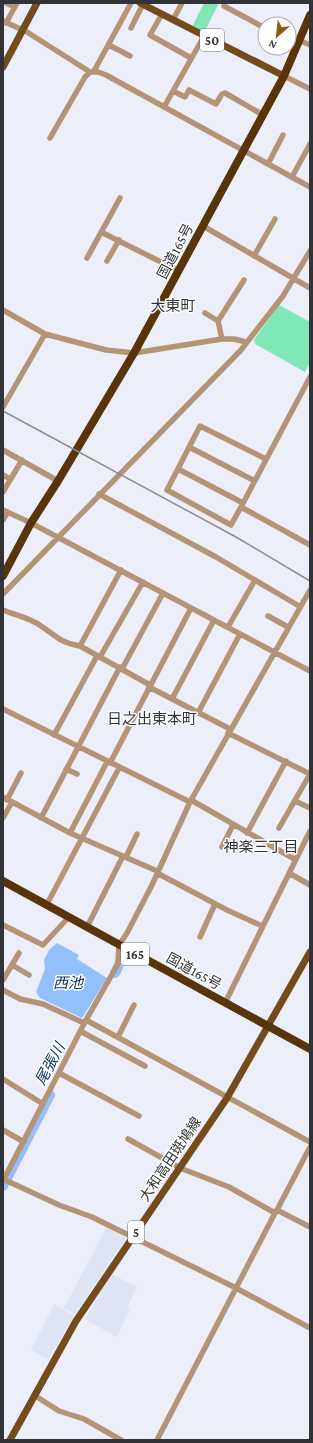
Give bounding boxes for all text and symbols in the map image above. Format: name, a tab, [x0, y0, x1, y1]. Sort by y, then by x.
north arrow	[257, 16, 297, 56]
road number: 50	[200, 29, 224, 51]
text: N	[266, 38, 278, 52]
street label: 国道165号	[154, 221, 196, 281]
district label: 大東町	[150, 298, 196, 314]
district label: 日之出東本町	[107, 711, 197, 727]
district label: 神楽三丁目	[223, 839, 299, 855]
road number: 165	[121, 943, 149, 965]
street label: 国道165号	[164, 949, 224, 993]
water label: 西池	[53, 975, 85, 991]
water label: 尾張川	[32, 1039, 69, 1088]
street label: 大和高田斑鳩線	[136, 1114, 204, 1204]
road number: 5	[128, 1221, 144, 1243]

